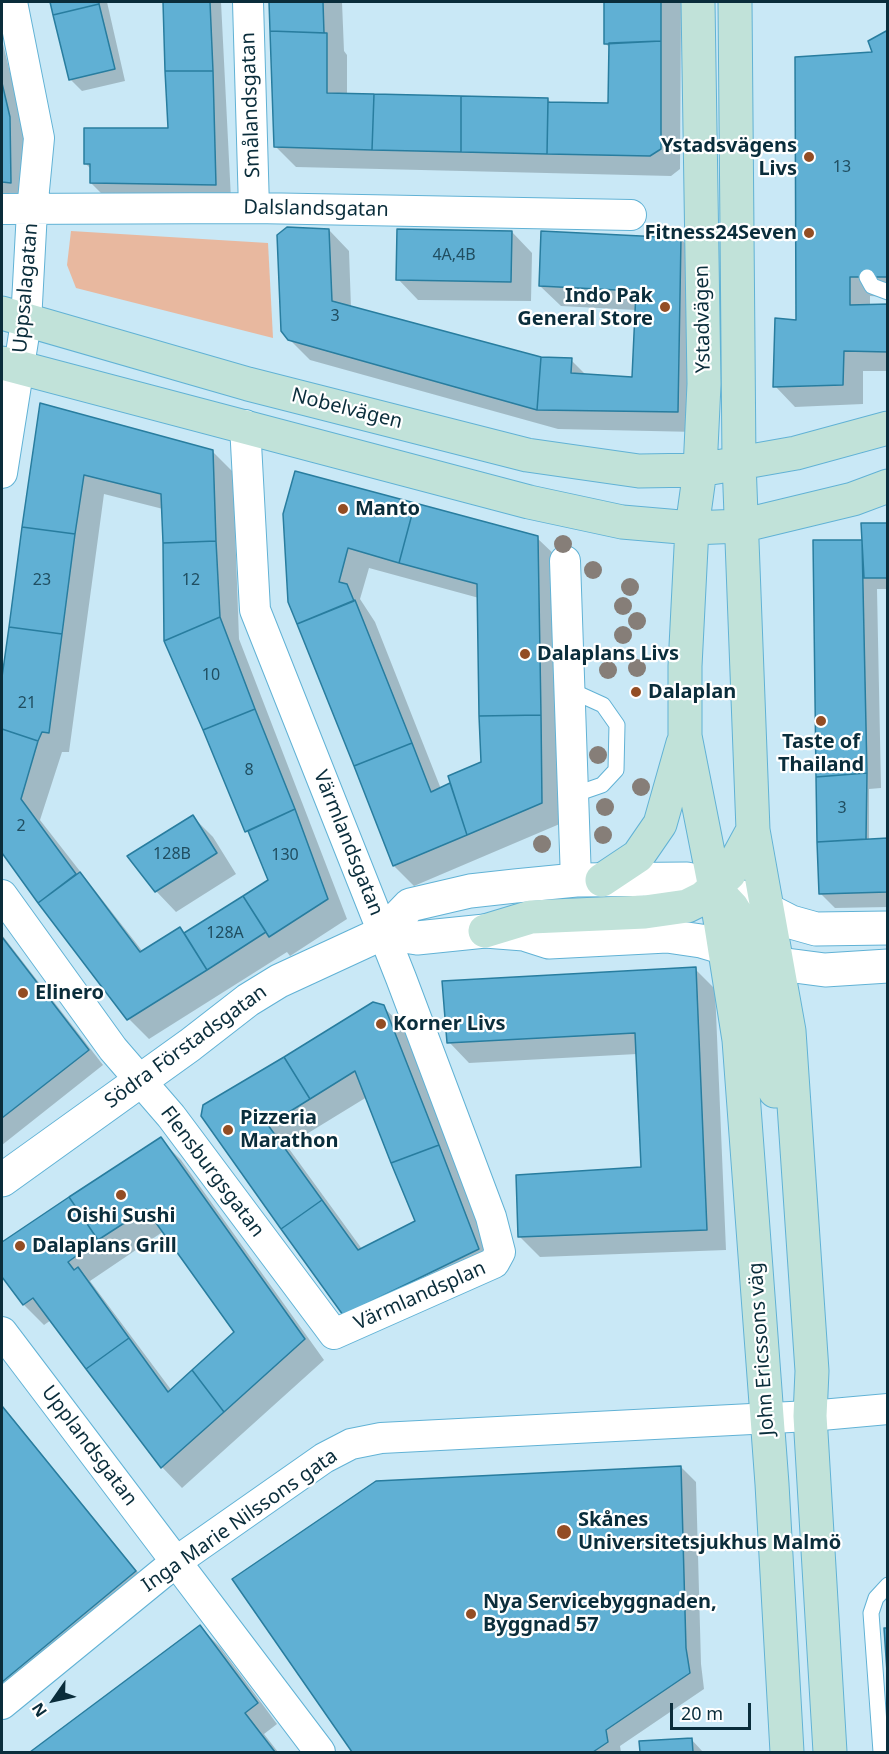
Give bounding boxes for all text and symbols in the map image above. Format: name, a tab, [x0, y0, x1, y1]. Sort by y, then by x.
street label: Smålandsgatan	[236, 32, 266, 178]
place label: Ystadsvägens Livs	[661, 134, 797, 181]
marker: Ystadsvägens Livs	[802, 150, 816, 164]
house number: 13	[833, 157, 851, 177]
street label: Dalslandsgatan	[243, 196, 389, 222]
place label: Fitness24Seven	[645, 221, 797, 245]
street label: Uppsalagatan	[8, 222, 44, 354]
marker: Fitness24Seven	[802, 226, 816, 240]
house number: 4A,4B	[432, 245, 476, 265]
street label: Ystadvägen	[690, 265, 716, 373]
place label: Indo Pak General Store	[517, 284, 653, 331]
marker: Indo Pak General Store	[658, 300, 672, 314]
house number: 3	[330, 306, 340, 326]
street label: Nobelvägen	[289, 384, 405, 434]
place label: Manto	[355, 497, 420, 521]
marker: Manto	[336, 502, 350, 516]
house number: 23	[33, 570, 51, 590]
house number: 12	[182, 570, 200, 590]
place label: Dalaplans Livs	[537, 642, 679, 666]
marker: Dalaplans Livs	[518, 647, 532, 661]
house number: 10	[202, 665, 220, 685]
place label: Dalaplan	[648, 680, 736, 704]
marker: Dalaplan	[629, 685, 643, 699]
house number: 21	[18, 693, 36, 713]
marker: Taste of Thailand	[814, 714, 828, 728]
place label: Taste of Thailand	[778, 730, 864, 777]
house number: 8	[244, 760, 254, 780]
street label: Värmlandsgatan	[308, 767, 388, 919]
house number: 3	[837, 798, 847, 818]
house number: 2	[16, 816, 26, 836]
house number: 128B	[153, 844, 191, 864]
house number: 130	[271, 845, 299, 865]
house number: 128A	[206, 923, 244, 943]
street label: Södra Förstadsgatan	[100, 980, 272, 1114]
place label: Elinero	[35, 981, 104, 1005]
marker: Elinero	[16, 986, 30, 1000]
place label: Korner Livs	[393, 1012, 505, 1036]
marker: Korner Livs	[374, 1017, 388, 1031]
street label: Flensburgsgatan	[155, 1102, 269, 1242]
place label: Pizzeria Marathon	[240, 1106, 339, 1153]
marker: Pizzeria Marathon	[221, 1123, 235, 1137]
marker: Oishi Sushi	[114, 1188, 128, 1202]
place label: Oishi Sushi	[66, 1204, 176, 1228]
place label: Dalaplans Grill	[32, 1234, 177, 1258]
marker: Dalaplans Grill	[13, 1239, 27, 1253]
street label: Värmlandsplan	[351, 1256, 489, 1336]
street label: John Ericssons väg	[744, 1262, 780, 1436]
street label: Upplandsgatan	[36, 1381, 142, 1511]
street label: Inga Marie Nilssons gata	[138, 1444, 342, 1598]
place label: Skånes Universitetsjukhus Malmö	[578, 1508, 841, 1555]
marker: Skånes Universitetsjukhus Malmö	[555, 1523, 573, 1541]
place label: Nya Servicebyggnaden, Byggnad 57	[483, 1590, 717, 1637]
marker: Nya Servicebyggnaden, Byggnad 57	[464, 1607, 478, 1621]
north arrow	[24, 1670, 84, 1730]
scale bar	[673, 1691, 754, 1729]
text: N	[26, 1699, 52, 1722]
text: 20 m	[681, 1701, 723, 1725]

